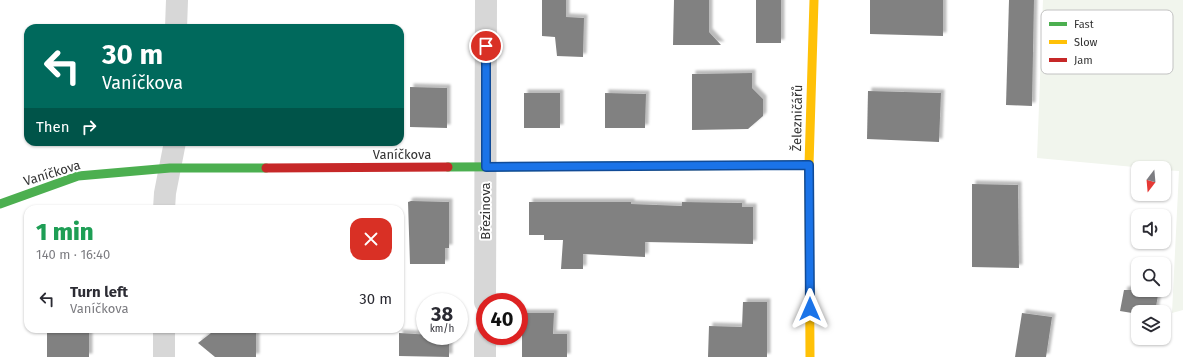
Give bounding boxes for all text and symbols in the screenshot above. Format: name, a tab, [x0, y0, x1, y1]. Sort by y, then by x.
legend	[1041, 10, 1173, 74]
text: Fast	[1074, 18, 1094, 31]
pin	[469, 29, 503, 63]
icon: arrive	[475, 35, 497, 57]
text: Slow	[1074, 36, 1098, 49]
text: 30 m	[102, 38, 163, 71]
icon: left	[36, 40, 88, 92]
text: Jam	[1074, 54, 1093, 67]
text: Vaníčkova	[102, 72, 183, 94]
street label: Železničářů	[788, 84, 805, 152]
icon: right	[78, 116, 100, 138]
text: Then	[36, 118, 70, 136]
street label: Vaníčkova	[373, 147, 431, 162]
street label: Vaníčkova	[22, 157, 82, 189]
north arrow	[1131, 161, 1171, 201]
map controls	[1131, 161, 1171, 345]
street label: Březinova	[478, 182, 493, 240]
button: sound	[1131, 209, 1171, 249]
text: 1 min	[36, 218, 94, 246]
button: close	[350, 218, 392, 260]
text: 140 m · 16:40	[36, 247, 110, 262]
button: search	[1131, 257, 1171, 297]
text: Turn left	[70, 283, 128, 301]
icon: left	[36, 288, 58, 310]
position arrow	[789, 288, 831, 330]
text: 30 m	[359, 290, 392, 308]
speed limit sign: 40	[476, 293, 528, 345]
text: Vaníčkova	[70, 301, 129, 316]
text: 38	[431, 302, 453, 326]
button: layers	[1131, 305, 1171, 345]
text: km/h	[430, 323, 454, 335]

